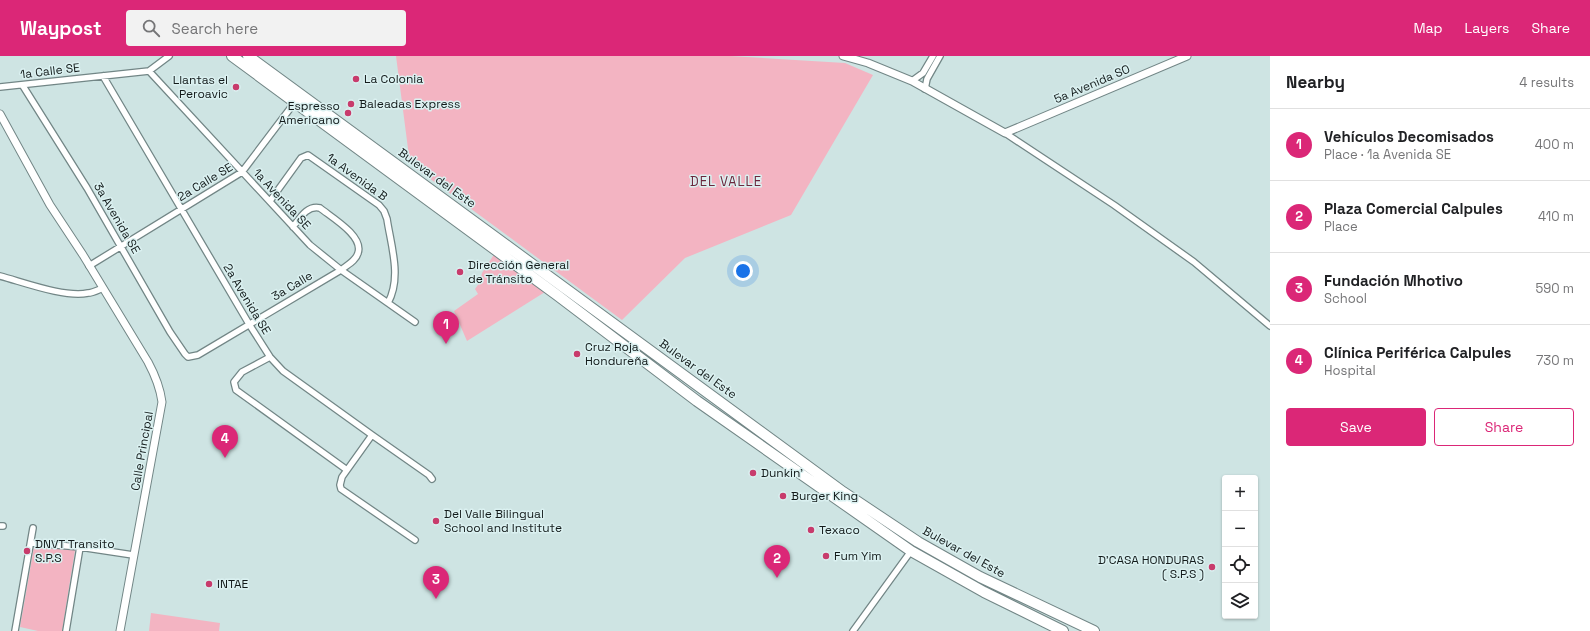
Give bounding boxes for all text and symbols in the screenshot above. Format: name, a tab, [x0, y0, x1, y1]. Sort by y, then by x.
search box	[126, 10, 406, 46]
text: Waypost	[20, 16, 102, 41]
icon: search	[140, 17, 162, 39]
text: Search here	[172, 19, 258, 38]
text: Map	[1413, 19, 1443, 37]
text: Layers	[1465, 19, 1509, 37]
text: Share	[1531, 19, 1570, 37]
street label: 1a Calle SE	[19, 59, 81, 83]
street label: 5a Avenida SO	[1052, 61, 1132, 107]
place label: La Colonia	[364, 71, 423, 87]
text: Nearby	[1286, 71, 1345, 93]
place label: Llantas el Peroavic	[173, 72, 228, 102]
marker: La Colonia	[351, 74, 361, 84]
text: 4 results	[1519, 74, 1574, 91]
marker: Llantas el Peroavic	[231, 82, 241, 92]
place label: Baleadas Express	[359, 96, 460, 112]
place label: Espresso Americano	[279, 98, 340, 128]
marker: Baleadas Express	[346, 99, 356, 109]
marker: Espresso Americano	[343, 108, 353, 118]
text: Vehículos Decomisados	[1324, 127, 1494, 146]
text: 1	[1296, 136, 1302, 153]
text: 400 m	[1535, 136, 1574, 153]
street label: Bulevar del Este	[395, 144, 479, 212]
text: Place · 1a Avenida SE	[1324, 146, 1451, 163]
street label: 1a Avenida B	[323, 150, 391, 205]
street label: 2a Calle SE	[174, 159, 236, 205]
street label: 1a Avenida SE	[250, 165, 314, 233]
district label: DEL VALLE	[690, 173, 762, 190]
street label: 3a Avenida SE	[90, 179, 144, 257]
text: Plaza Comercial Calpules	[1324, 199, 1503, 218]
text: 2	[1295, 208, 1303, 225]
text: 410 m	[1538, 208, 1574, 225]
text: Place	[1324, 218, 1358, 235]
place label: Dirección General de Tránsito	[468, 257, 569, 287]
street label: 2a Avenida SE	[220, 261, 275, 338]
your location	[733, 261, 753, 281]
marker: Dirección General de Tránsito	[455, 267, 465, 277]
street label: 3a Calle	[269, 268, 315, 304]
text: Fundación Mhotivo	[1324, 271, 1463, 290]
text: 3	[1295, 280, 1303, 297]
text: 590 m	[1535, 280, 1574, 297]
text: School	[1324, 290, 1367, 307]
pin: 1	[433, 311, 459, 344]
street label: Bulevar del Este	[656, 335, 740, 403]
place label: Cruz Roja Hondureña	[585, 339, 648, 369]
text: Clínica Periférica Calpules	[1324, 343, 1511, 362]
marker: Cruz Roja Hondureña	[572, 349, 582, 359]
text: 4	[1295, 352, 1303, 369]
text: 730 m	[1536, 352, 1574, 369]
text: Hospital	[1324, 362, 1376, 379]
button: Save	[1286, 408, 1426, 446]
button: Share	[1434, 408, 1574, 446]
street label: Calle Principal	[127, 410, 157, 492]
pin: 4	[212, 425, 238, 458]
place label: Dunkin'	[761, 465, 803, 481]
marker: Dunkin'	[748, 468, 758, 478]
map controls	[1222, 475, 1258, 619]
button: +	[1222, 475, 1258, 511]
place label: Burger King	[791, 488, 858, 504]
marker: Burger King	[778, 491, 788, 501]
place label: Del Valle Bilingual School and Institute	[444, 506, 562, 536]
button: −	[1222, 511, 1258, 547]
marker: Del Valle Bilingual School and Institute	[431, 516, 441, 526]
place label: Texaco	[819, 522, 860, 538]
street label: Bulevar del Este	[920, 523, 1008, 581]
marker: Texaco	[806, 525, 816, 535]
place label: DNVT Transito S.P.S	[35, 536, 115, 566]
pin: 2	[764, 545, 790, 578]
marker: DNVT Transito S.P.S	[22, 546, 32, 556]
button: locate	[1222, 547, 1258, 583]
place label: Fum Yim	[834, 548, 882, 564]
marker: Fum Yim	[821, 551, 831, 561]
place label: D'CASA HONDURAS ( S.P.S )	[1098, 552, 1204, 582]
marker: D'CASA HONDURAS ( S.P.S )	[1207, 562, 1217, 572]
pin: 3	[423, 566, 449, 599]
place label: INTAE	[217, 576, 249, 592]
marker: INTAE	[204, 579, 214, 589]
button: layers	[1222, 583, 1258, 619]

